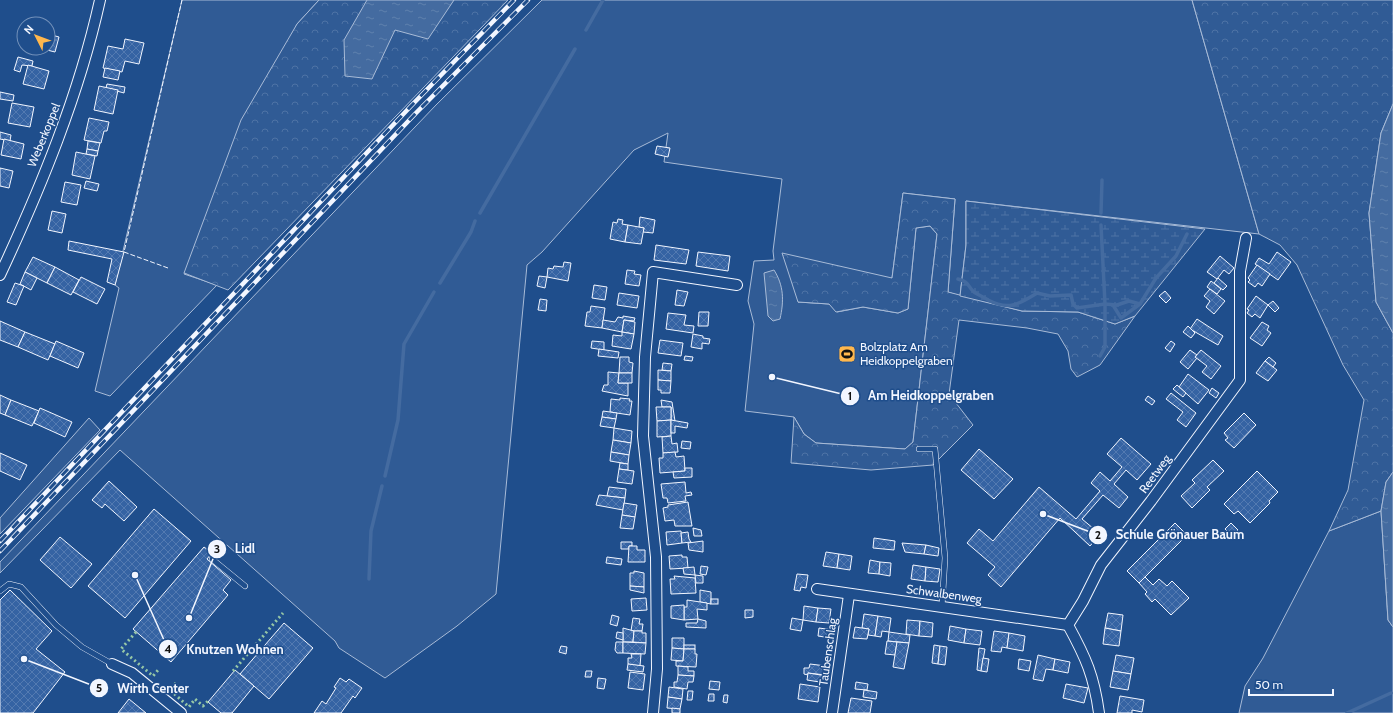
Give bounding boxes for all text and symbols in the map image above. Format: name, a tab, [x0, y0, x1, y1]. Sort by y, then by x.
north arrow	[16, 16, 56, 56]
text: N	[21, 22, 36, 37]
street label: Weberkoppel	[24, 100, 63, 169]
place label: Bolzplatz Am Heidkoppelgraben	[860, 339, 953, 368]
sports icon: Bolzplatz Am Heidkoppelgraben	[837, 344, 857, 364]
callout: Am Heidkoppelgraben	[840, 383, 1002, 408]
text: Am Heidkoppelgraben	[868, 387, 994, 403]
text: 1	[848, 388, 852, 403]
street label: Reetweg	[1136, 451, 1174, 496]
callout: Schule Grönauer Baum	[1088, 522, 1253, 547]
text: Schule Grönauer Baum	[1116, 526, 1244, 542]
text: 2	[1095, 527, 1101, 542]
callout: Lidl	[207, 536, 263, 561]
text: Lidl	[235, 540, 256, 556]
text: 3	[214, 541, 220, 556]
street label: Schwalbenweg	[905, 581, 984, 606]
street label: Taubenschlag	[815, 616, 840, 687]
callout: Knutzen Wohnen	[158, 637, 291, 662]
text: 4	[164, 641, 172, 656]
text: Knutzen Wohnen	[186, 641, 284, 657]
scale bar	[1249, 671, 1333, 697]
callout: Wirth Center	[89, 676, 197, 701]
text: 50 m	[1255, 677, 1283, 692]
text: 5	[96, 680, 102, 695]
text: Wirth Center	[117, 680, 189, 696]

